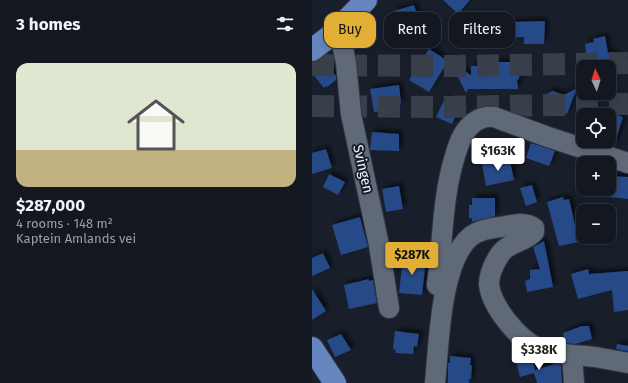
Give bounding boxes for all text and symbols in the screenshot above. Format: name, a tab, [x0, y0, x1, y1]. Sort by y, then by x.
chip: Buy	[324, 12, 376, 48]
chip: Rent	[384, 12, 441, 48]
chip: Filters	[449, 12, 515, 48]
icon: filters	[274, 13, 296, 35]
text: 3 homes	[16, 14, 81, 35]
north arrow	[576, 60, 616, 100]
map controls	[576, 60, 616, 244]
icon: home	[120, 89, 192, 161]
button: locate	[576, 108, 616, 148]
pin: $163K	[470, 138, 526, 172]
street label: Svingen	[349, 143, 377, 195]
text: $163K	[481, 143, 515, 158]
button: +	[576, 156, 616, 196]
text: $287,000	[16, 195, 85, 216]
button: −	[576, 204, 616, 244]
text: 4 rooms · 148 m²	[16, 216, 113, 231]
text: Kaptein Amlands vei	[16, 231, 136, 246]
pin: $287K	[384, 242, 440, 276]
text: $287K	[394, 247, 430, 262]
pin: $338K	[511, 337, 567, 371]
text: $338K	[521, 342, 557, 357]

